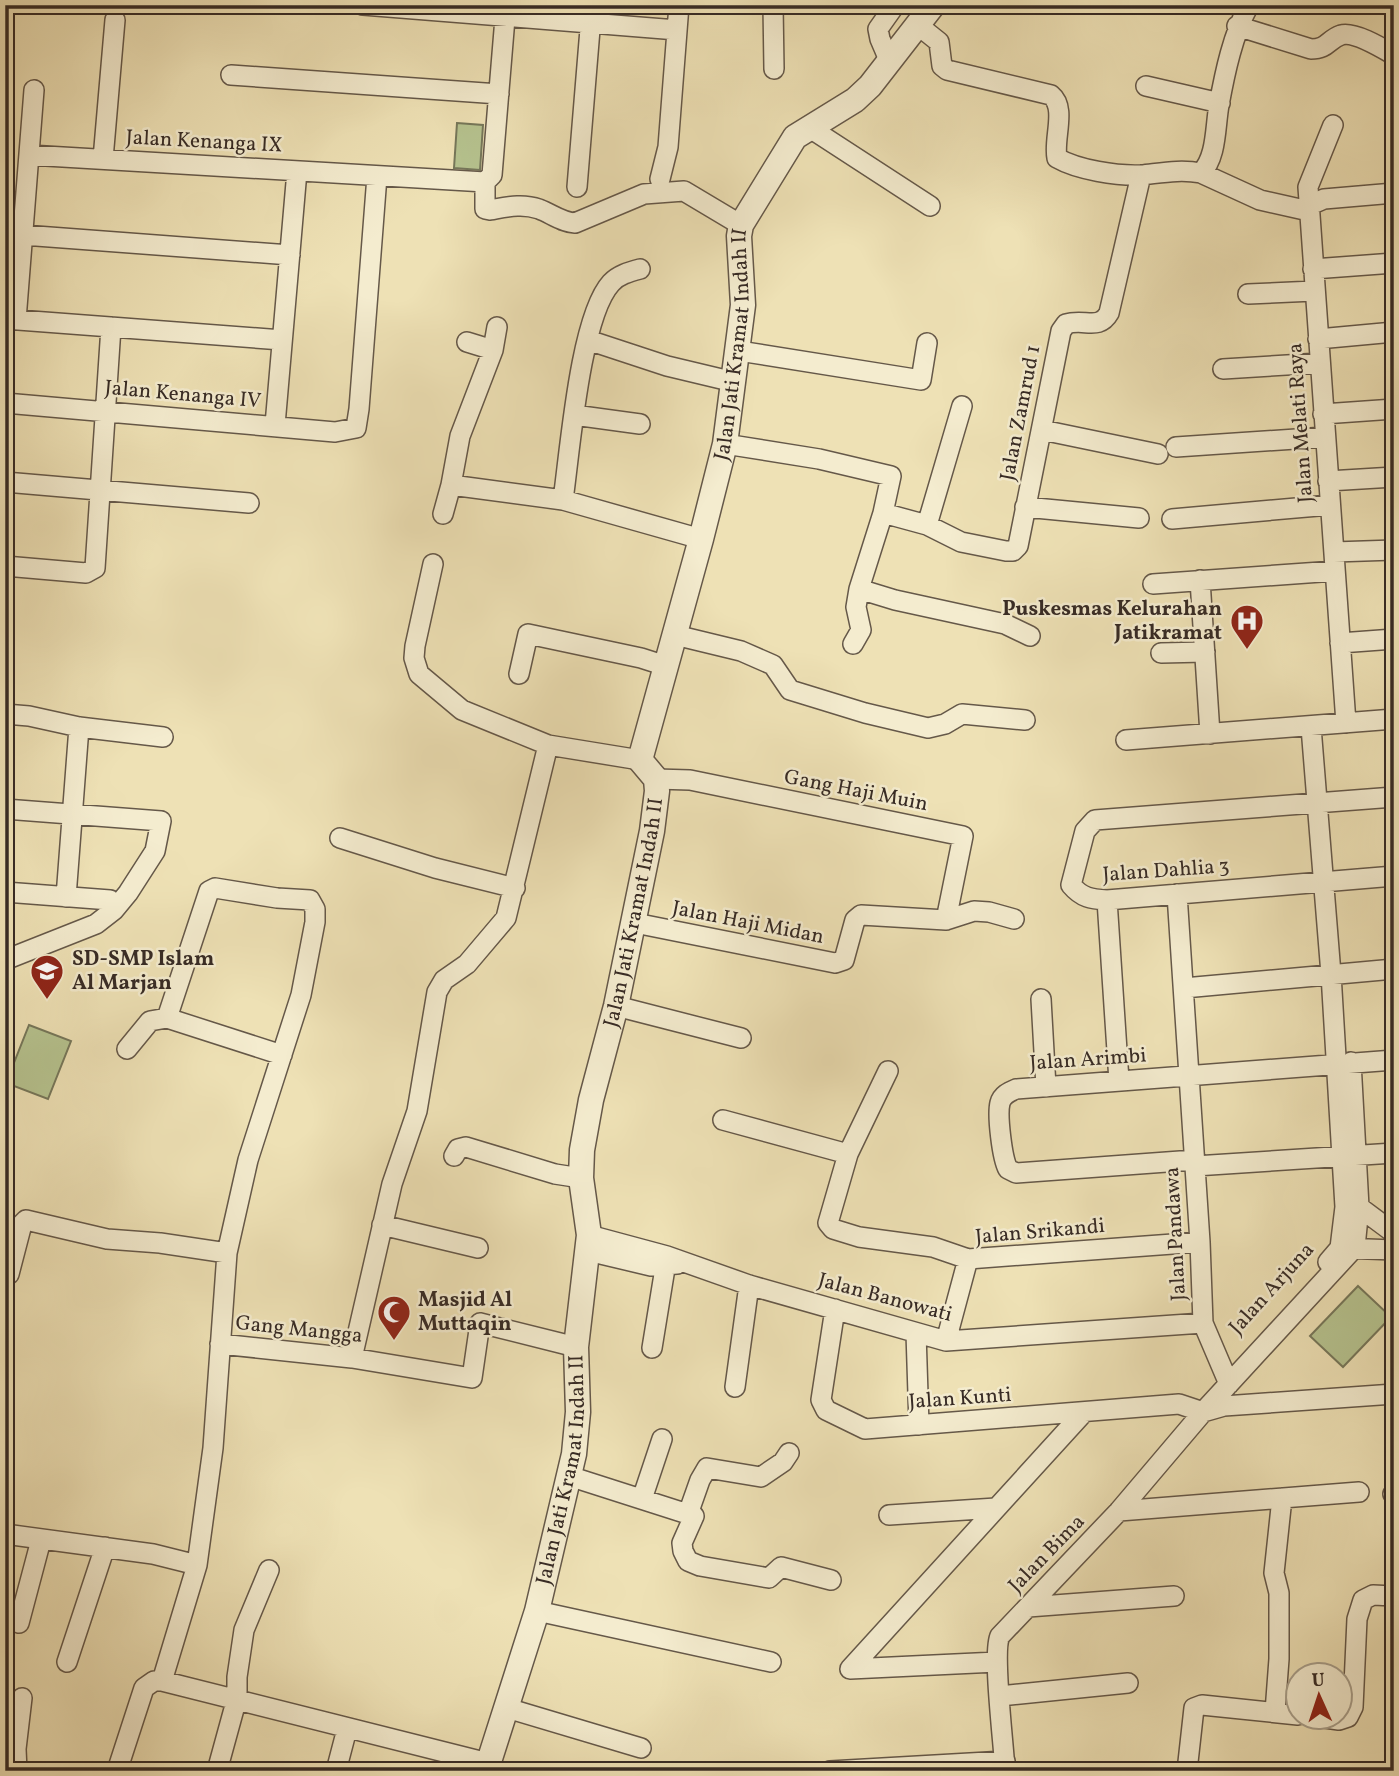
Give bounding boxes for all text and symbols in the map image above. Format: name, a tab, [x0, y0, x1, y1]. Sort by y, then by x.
street label: Jalan Kenanga IX	[125, 123, 283, 161]
street label: Jalan Jati Kramat Indah II	[707, 226, 758, 464]
street label: Jalan Melati Raya	[1281, 342, 1321, 504]
street label: Jalan Zamrud 1	[994, 343, 1048, 483]
street label: Jalan Kenanga IV	[104, 374, 262, 416]
place label: Puskesmas Kelurahan Jatikramat	[1002, 595, 1222, 648]
hospital icon: Puskesmas Kelurahan Jatikramat	[1228, 602, 1266, 651]
street label: Gang Haji Muin	[782, 763, 930, 819]
street label: Jalan Jati Kramat Indah II	[596, 796, 671, 1031]
street label: Jalan Dahlia 3	[1102, 852, 1230, 890]
street label: Jalan Haji Midan	[670, 894, 826, 952]
place label: SD-SMP Islam Al Marjan	[72, 945, 214, 998]
school or university icon: SD-SMP Islam Al Marjan	[28, 952, 66, 1001]
street label: Jalan Arimbi	[1029, 1041, 1147, 1079]
street label: Jalan Pandawa	[1158, 1166, 1194, 1302]
street label: Jalan Srikandi	[974, 1212, 1106, 1252]
street label: Jalan Arjuna	[1223, 1236, 1321, 1342]
street label: Jalan Banowati	[815, 1266, 955, 1330]
place label: Masjid Al Muttaqin	[418, 1286, 512, 1339]
mosque icon: Masjid Al Muttaqin	[375, 1293, 413, 1342]
street label: Gang Mangga	[234, 1309, 364, 1351]
street label: Jalan Jati Kramat Indah II	[529, 1354, 593, 1588]
street label: Jalan Kunti	[908, 1381, 1012, 1417]
street label: Jalan Bima	[1002, 1508, 1092, 1600]
north arrow	[1284, 1660, 1354, 1730]
text: U	[1311, 1668, 1325, 1694]

